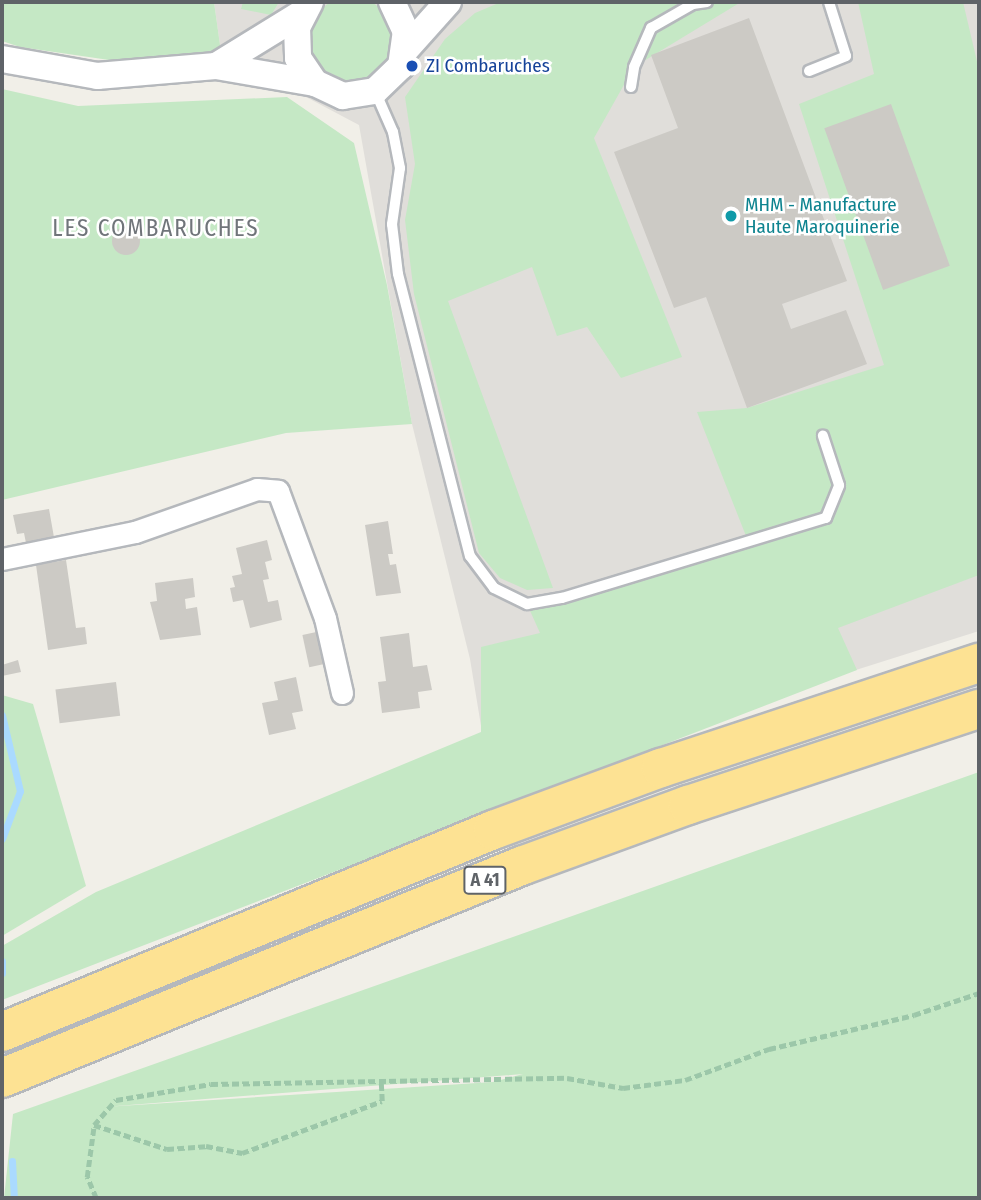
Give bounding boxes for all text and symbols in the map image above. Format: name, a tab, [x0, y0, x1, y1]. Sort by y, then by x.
place label: ZI Combaruches	[426, 55, 550, 77]
marker: ZI Combaruches	[404, 58, 420, 74]
place label: MHM - Manufacture Haute Maroquinerie	[745, 194, 900, 238]
marker: MHM - Manufacture Haute Maroquinerie	[723, 208, 739, 224]
district label: LES COMBARUCHES	[54, 214, 258, 242]
road number: A 41	[462, 866, 508, 894]

